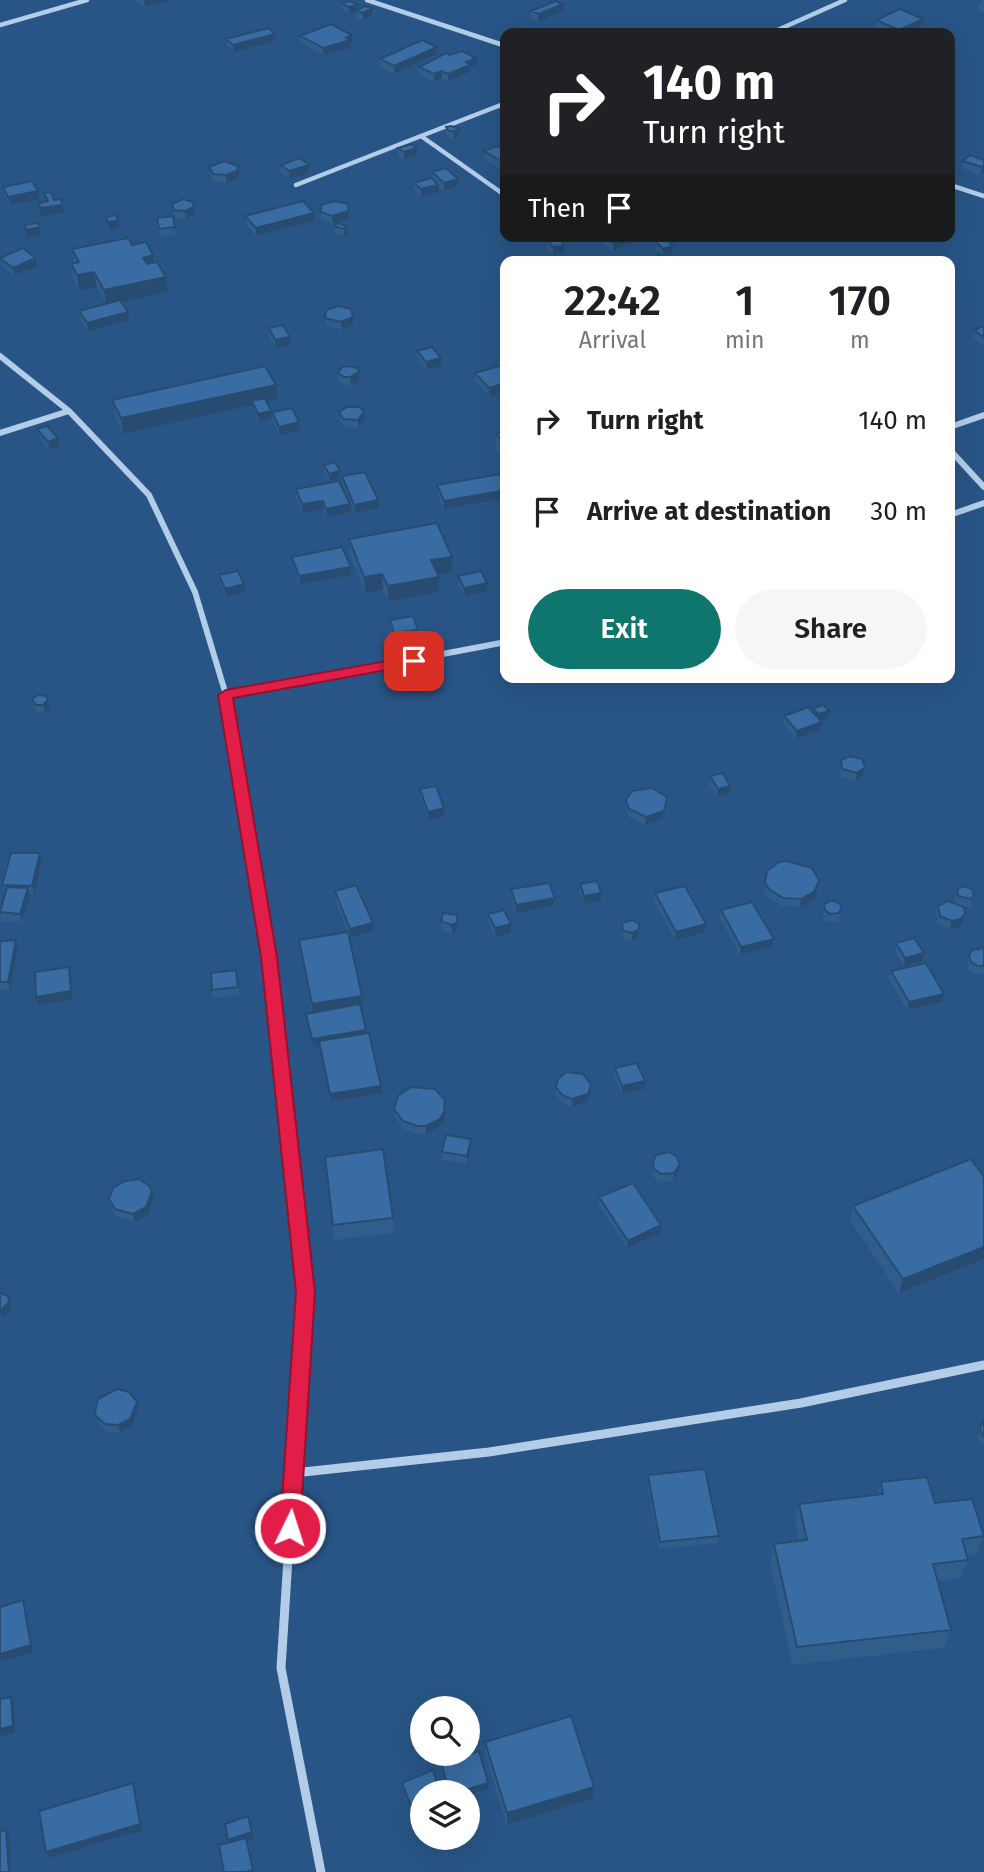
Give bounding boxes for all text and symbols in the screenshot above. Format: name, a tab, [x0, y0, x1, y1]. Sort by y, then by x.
text: 140 m	[643, 53, 775, 112]
icon: right	[528, 56, 619, 147]
text: Turn right	[643, 113, 785, 151]
icon: arrive	[600, 189, 638, 227]
text: Then	[528, 193, 586, 224]
text: 22:42	[564, 276, 661, 326]
text: 1	[735, 276, 754, 326]
text: 170	[829, 276, 891, 326]
text: Arrival	[579, 326, 646, 354]
text: min	[725, 326, 765, 354]
text: m	[850, 326, 870, 354]
icon: right	[528, 402, 566, 440]
text: Turn right	[587, 405, 704, 436]
text: 140 m	[858, 405, 927, 436]
icon: arrive	[528, 493, 566, 531]
text: Arrive at destination	[587, 496, 831, 527]
text: 30 m	[870, 496, 927, 527]
button: Exit	[528, 589, 721, 669]
button: Share	[735, 589, 927, 669]
pin	[384, 631, 444, 691]
icon: arrive	[395, 642, 433, 680]
position arrow	[253, 1491, 327, 1565]
map controls	[410, 1696, 480, 1850]
button: search	[410, 1696, 480, 1766]
button: layers	[410, 1780, 480, 1850]

